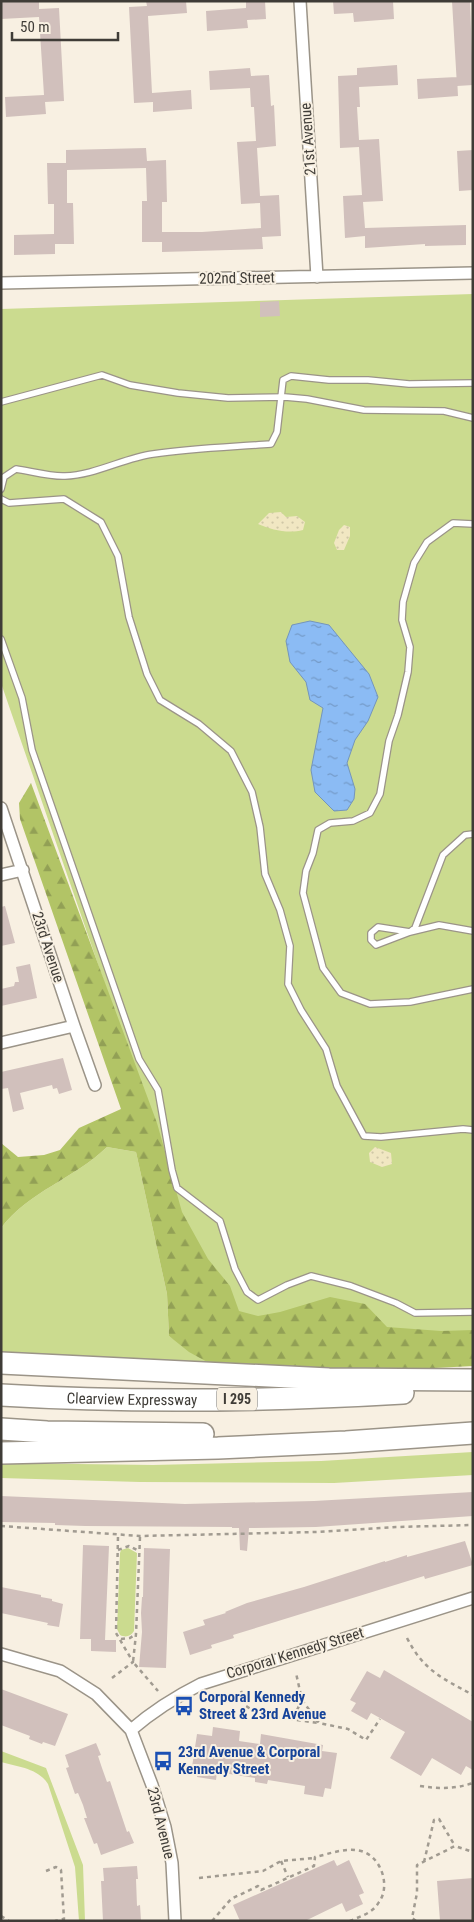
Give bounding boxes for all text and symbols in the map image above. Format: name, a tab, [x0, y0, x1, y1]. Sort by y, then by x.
scale bar	[12, 10, 119, 42]
text: 50 m	[20, 18, 50, 36]
street label: 21st Avenue	[296, 102, 320, 176]
street label: 202nd Street	[199, 268, 275, 288]
street label: 23rd Avenue	[28, 909, 68, 985]
road number: I 295	[217, 1388, 257, 1410]
street label: Clearview Expressway	[66, 1389, 197, 1409]
street label: Corporal Kennedy Street	[224, 1624, 366, 1682]
place label: Corporal Kennedy Street & 23rd Avenue	[199, 1688, 326, 1723]
bus stop icon: Corporal Kennedy Street & 23rd Avenue	[173, 1695, 195, 1717]
place label: 23rd Avenue & Corporal Kennedy Street	[178, 1743, 320, 1778]
bus stop icon: 23rd Avenue & Corporal Kennedy Street	[152, 1750, 174, 1772]
street label: 23rd Avenue	[143, 1785, 179, 1861]

